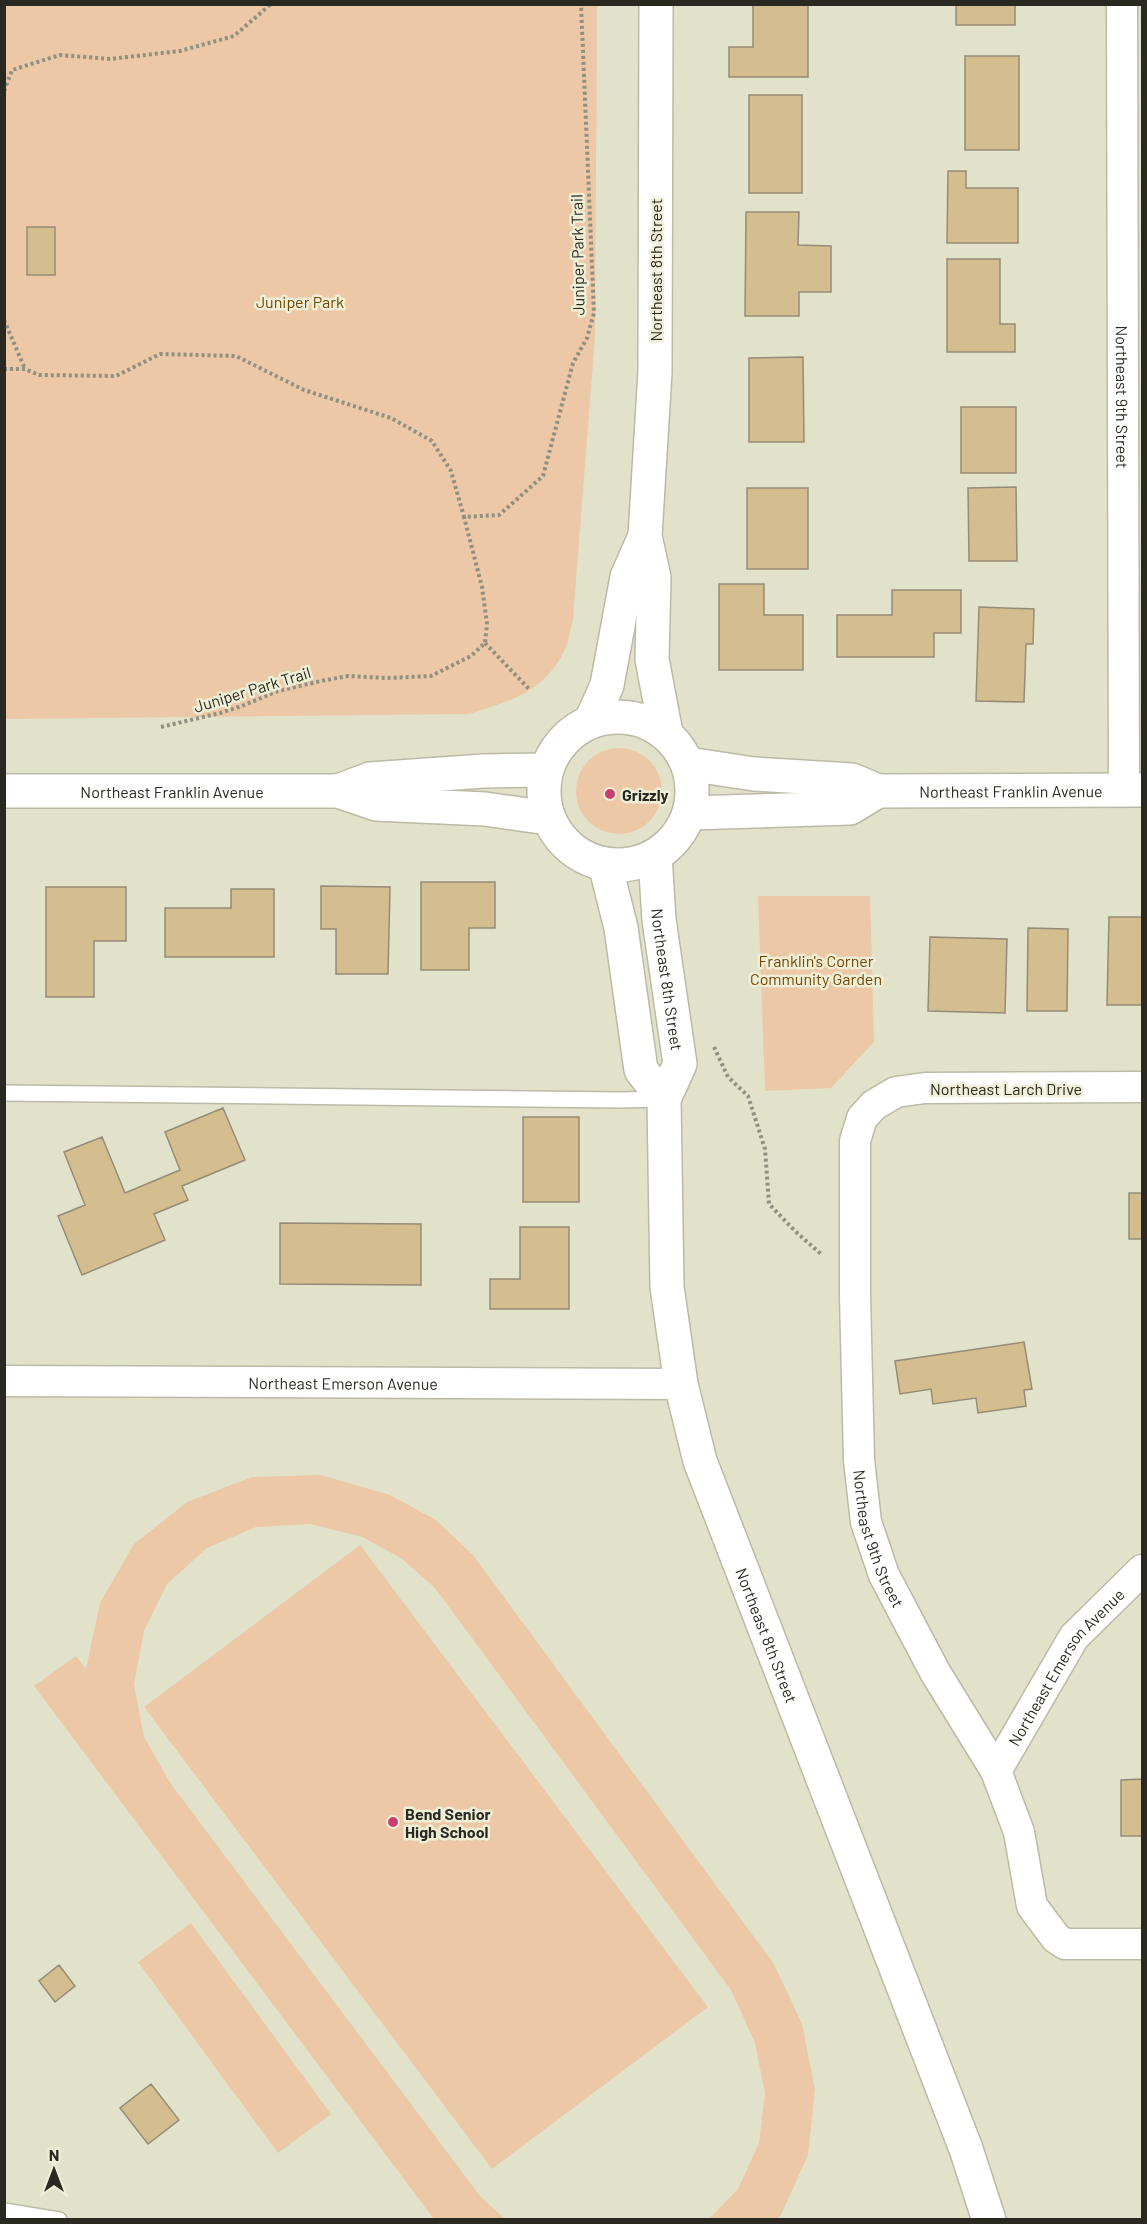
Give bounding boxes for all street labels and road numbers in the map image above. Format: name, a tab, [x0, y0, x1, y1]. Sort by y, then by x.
street label: Juniper Park Trail	[566, 194, 588, 316]
street label: Northeast 8th Street	[646, 199, 665, 341]
street label: Northeast 9th Street	[1113, 325, 1133, 469]
street label: Juniper Park Trail	[191, 662, 313, 716]
street label: Northeast Franklin Avenue	[919, 781, 1103, 800]
street label: Northeast Franklin Avenue	[80, 782, 264, 801]
street label: Northeast 8th Street	[649, 908, 687, 1051]
street label: Northeast Larch Drive	[930, 1079, 1082, 1098]
street label: Northeast Emerson Avenue	[248, 1373, 438, 1392]
street label: Northeast 9th Street	[851, 1469, 908, 1610]
street label: Northeast 8th Street	[733, 1565, 802, 1705]
street label: Northeast Emerson Avenue	[1003, 1584, 1127, 1749]

